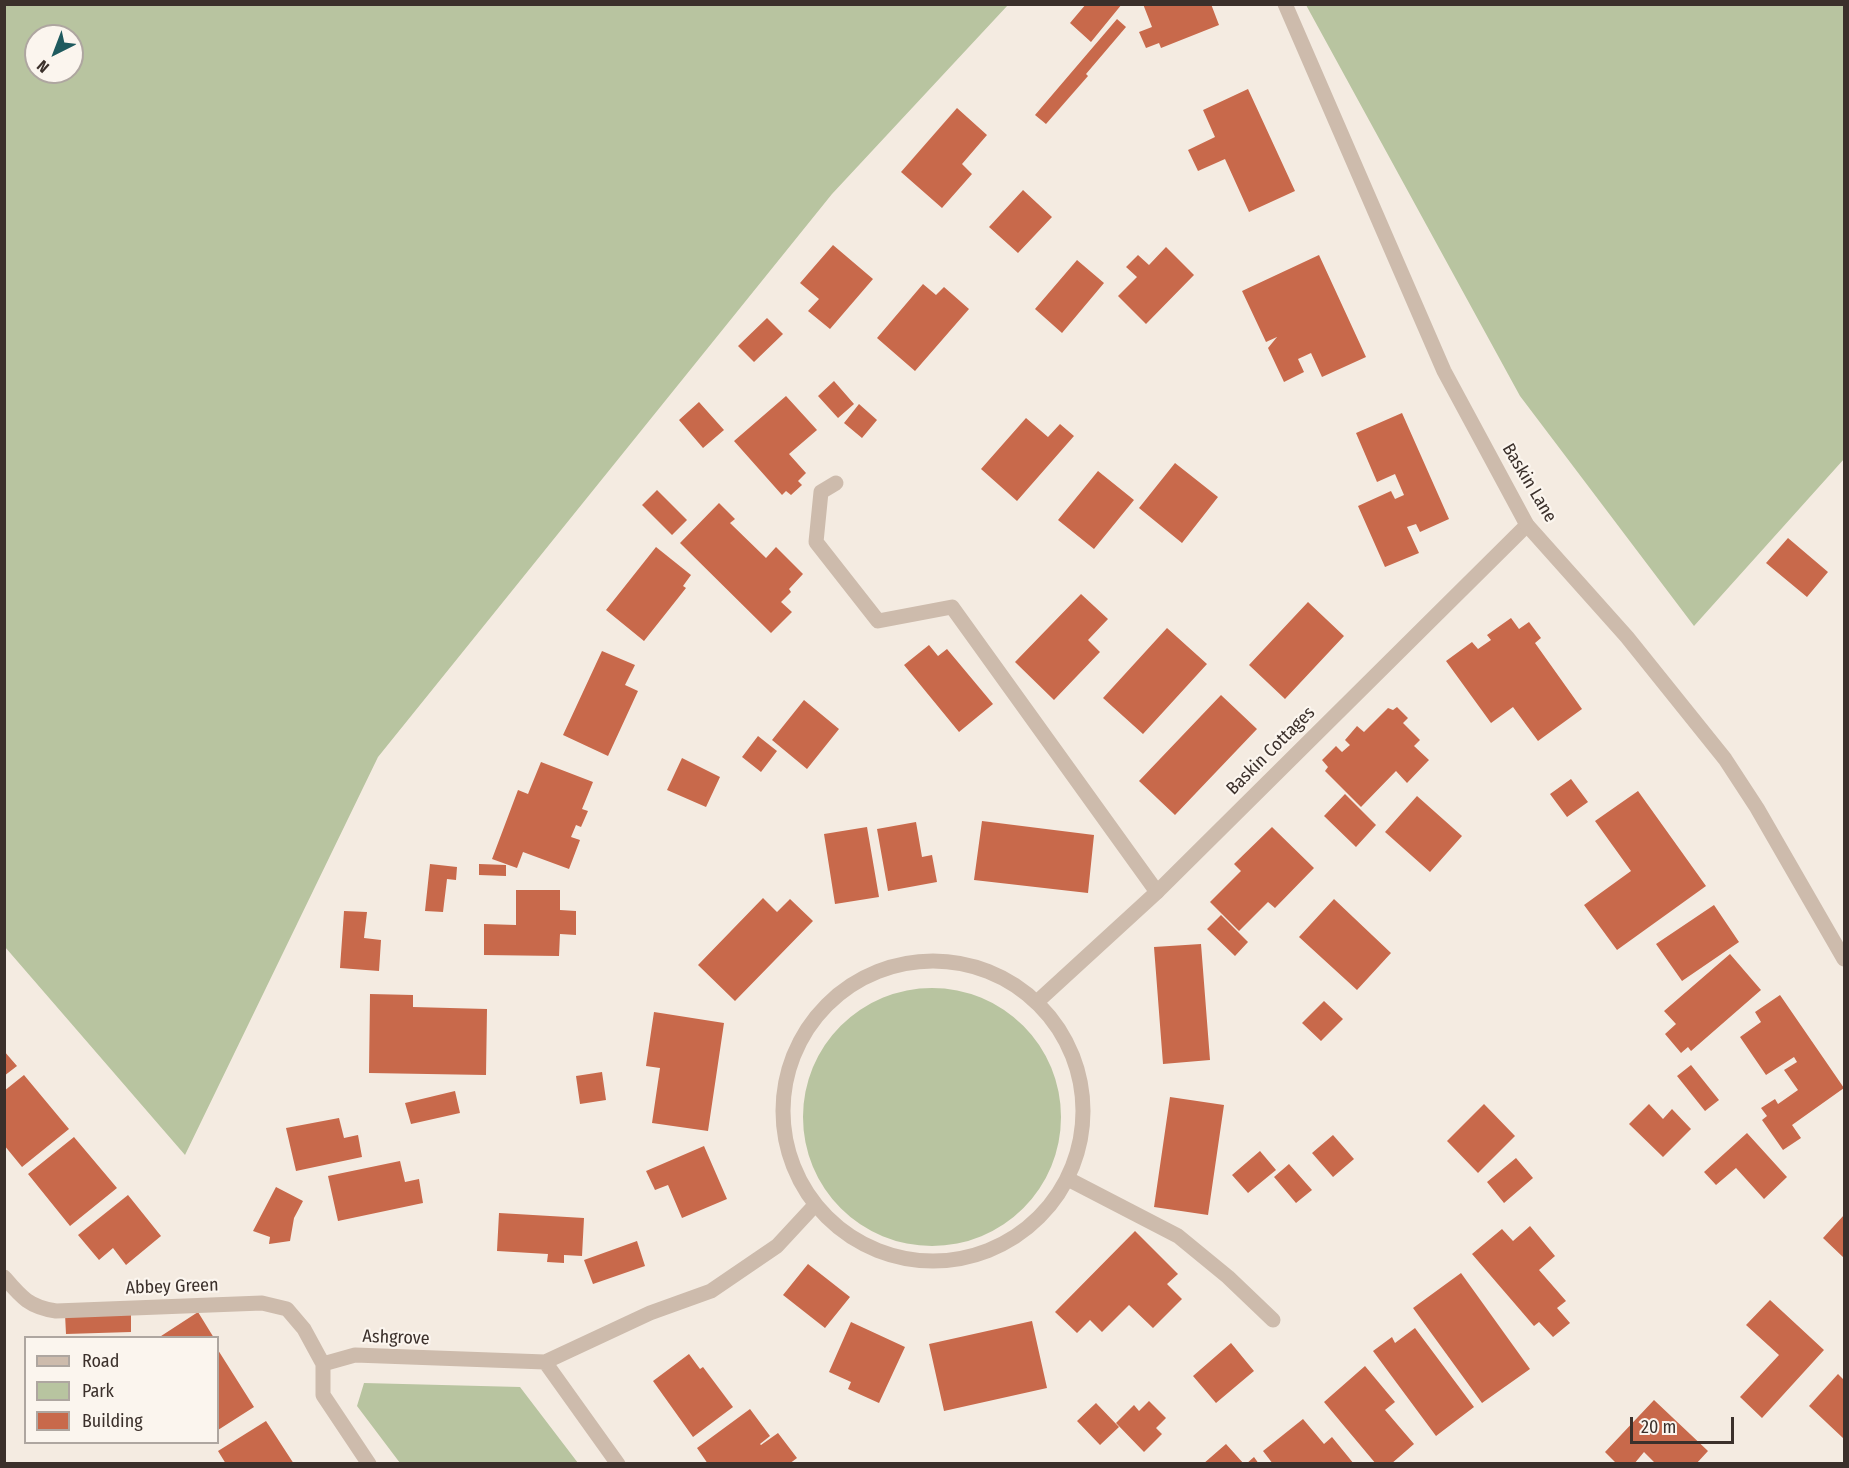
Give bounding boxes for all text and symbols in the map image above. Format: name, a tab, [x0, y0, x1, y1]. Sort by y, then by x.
north arrow	[24, 24, 84, 84]
text: N	[33, 56, 53, 77]
street label: Baskin Lane	[1497, 440, 1561, 526]
street label: Baskin Cottages	[1222, 702, 1320, 800]
street label: Abbey Green	[125, 1275, 219, 1299]
street label: Ashgrove	[362, 1326, 430, 1350]
legend	[24, 1336, 219, 1444]
text: Road	[82, 1350, 119, 1372]
text: Park	[82, 1380, 114, 1402]
scale bar	[1633, 1405, 1736, 1443]
text: Building	[82, 1410, 143, 1432]
text: 20 m	[1641, 1416, 1676, 1438]

